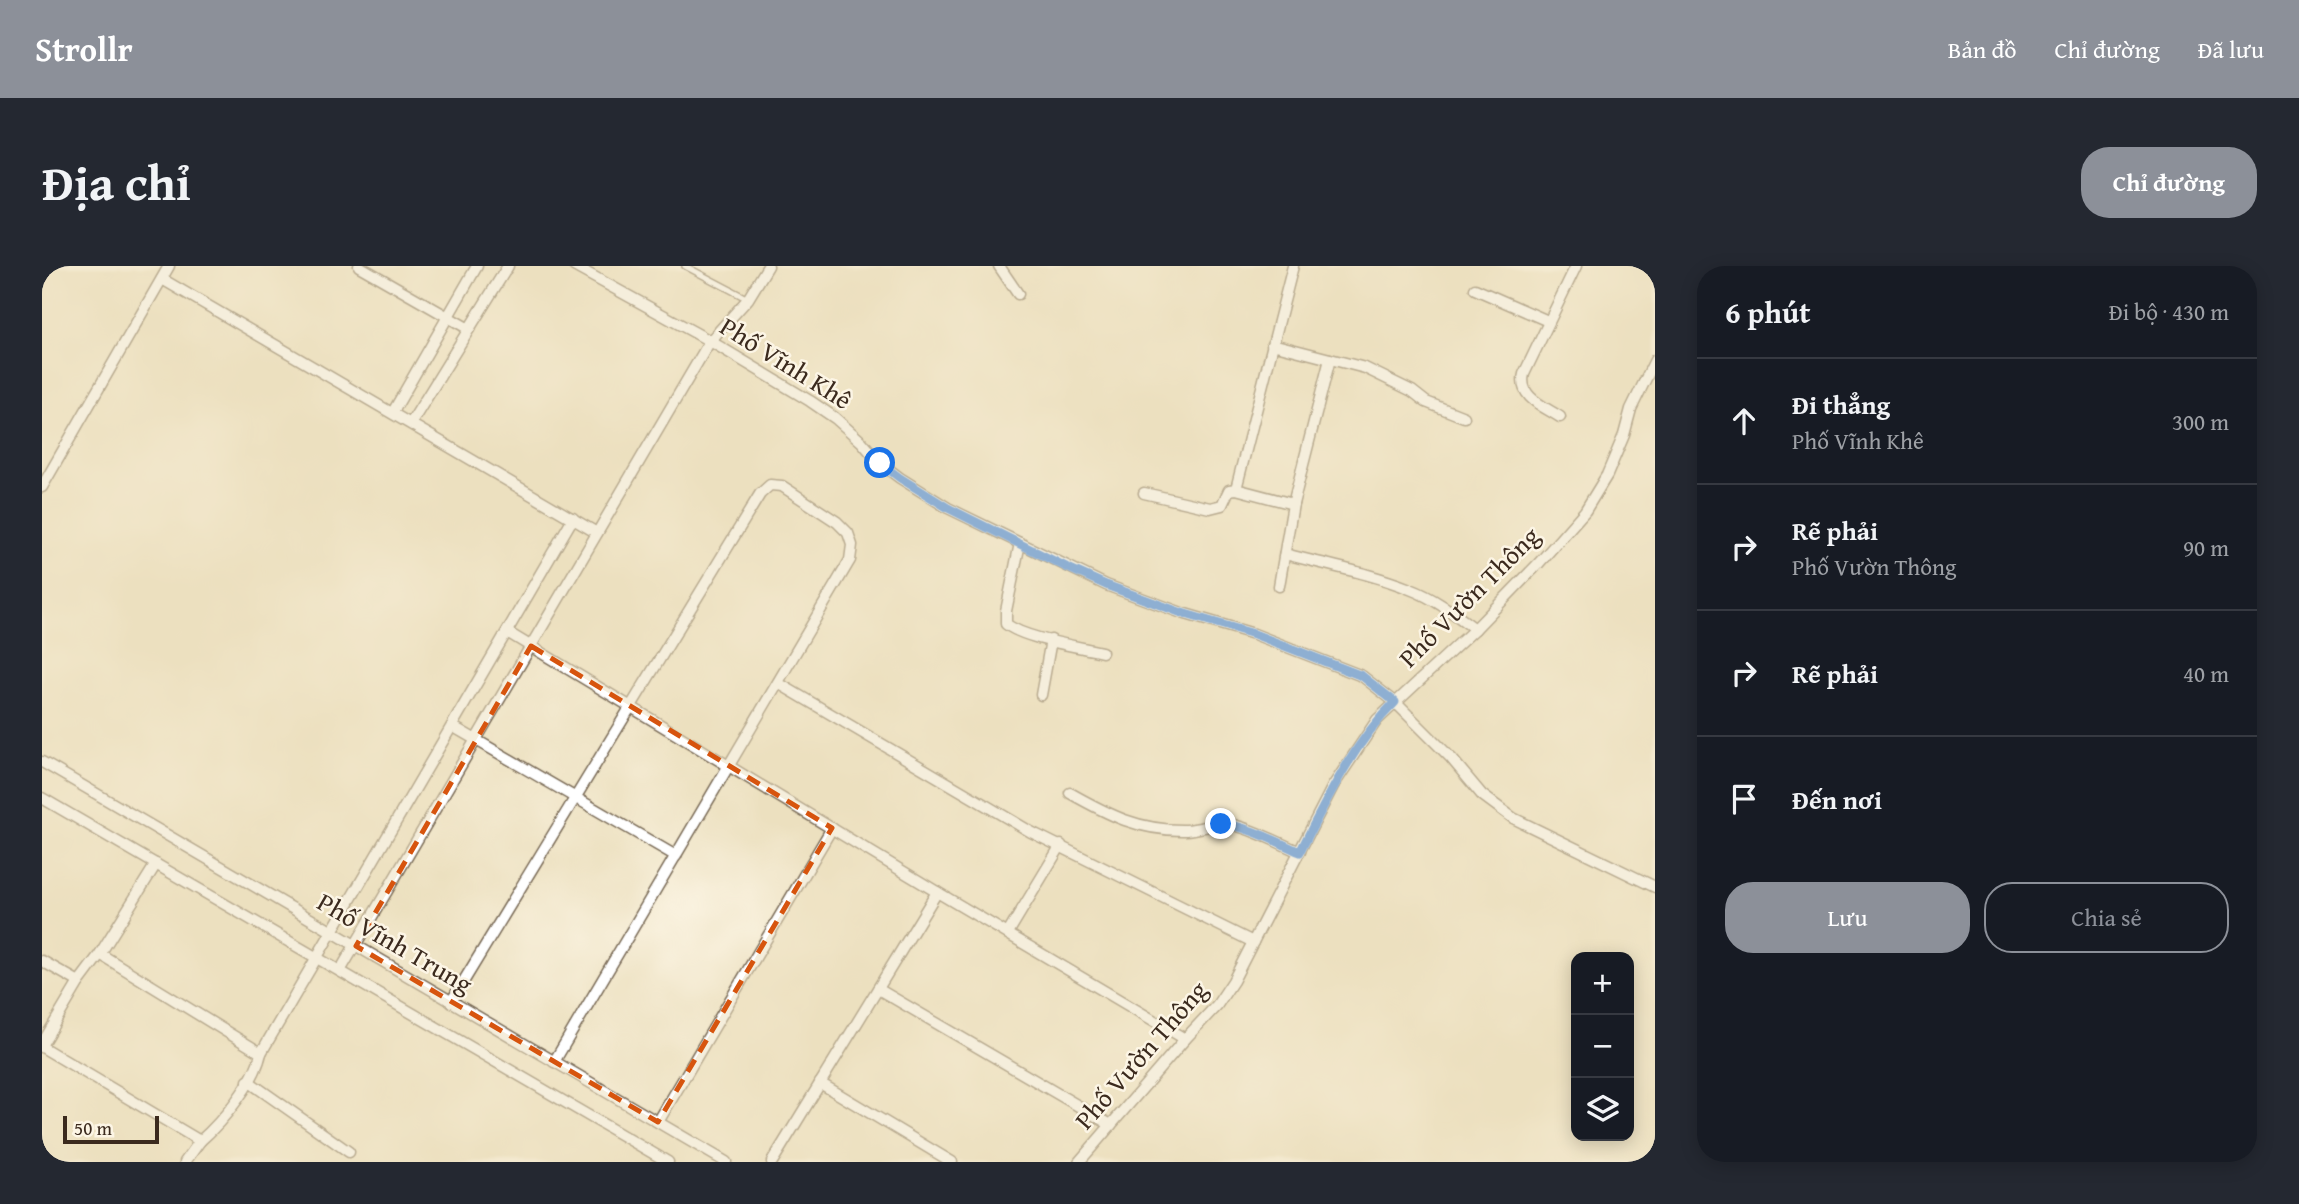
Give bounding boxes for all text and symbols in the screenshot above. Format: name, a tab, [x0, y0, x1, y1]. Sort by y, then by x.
text: Strollr	[35, 25, 133, 73]
text: Bản đồ	[1948, 32, 2017, 67]
text: Chỉ đường	[2055, 32, 2160, 67]
text: Đã lưu	[2198, 32, 2264, 67]
text: Địa chỉ	[42, 146, 191, 218]
button: Chỉ đường	[2081, 147, 2257, 218]
text: 6 phút	[1725, 290, 1811, 334]
text: Đi bộ · 430 m	[2109, 295, 2229, 328]
street label: Phố Vĩnh Khê	[713, 307, 860, 419]
text: Đi thẳng	[1792, 385, 1890, 424]
icon: ahead	[1725, 402, 1763, 440]
text: 300 m	[2172, 405, 2229, 438]
text: Phố Vĩnh Khê	[1792, 424, 1924, 457]
route start	[864, 447, 895, 478]
text: Rẽ phải	[1792, 511, 1878, 550]
street label: Phố Vườn Thông	[1389, 517, 1548, 676]
icon: right	[1725, 528, 1763, 566]
text: 90 m	[2183, 531, 2229, 564]
text: Phố Vườn Thông	[1792, 550, 1956, 583]
icon: right	[1725, 654, 1763, 692]
text: Rẽ phải	[1792, 654, 1878, 693]
text: 40 m	[2183, 657, 2229, 690]
icon: arrive	[1725, 780, 1763, 818]
text: Đến nơi	[1792, 780, 1882, 819]
route end	[1205, 808, 1236, 839]
street label: Phố Vĩnh Trung	[310, 882, 480, 1003]
button: Lưu	[1725, 882, 1970, 953]
button: Chia sẻ	[1984, 882, 2229, 953]
map controls	[1571, 952, 1634, 1141]
button: +	[1571, 952, 1634, 1015]
street label: Phố Vườn Thông	[1065, 972, 1216, 1138]
button: −	[1571, 1015, 1634, 1078]
button: layers	[1571, 1078, 1634, 1141]
scale bar	[63, 1113, 159, 1145]
text: 50 m	[74, 1114, 112, 1142]

